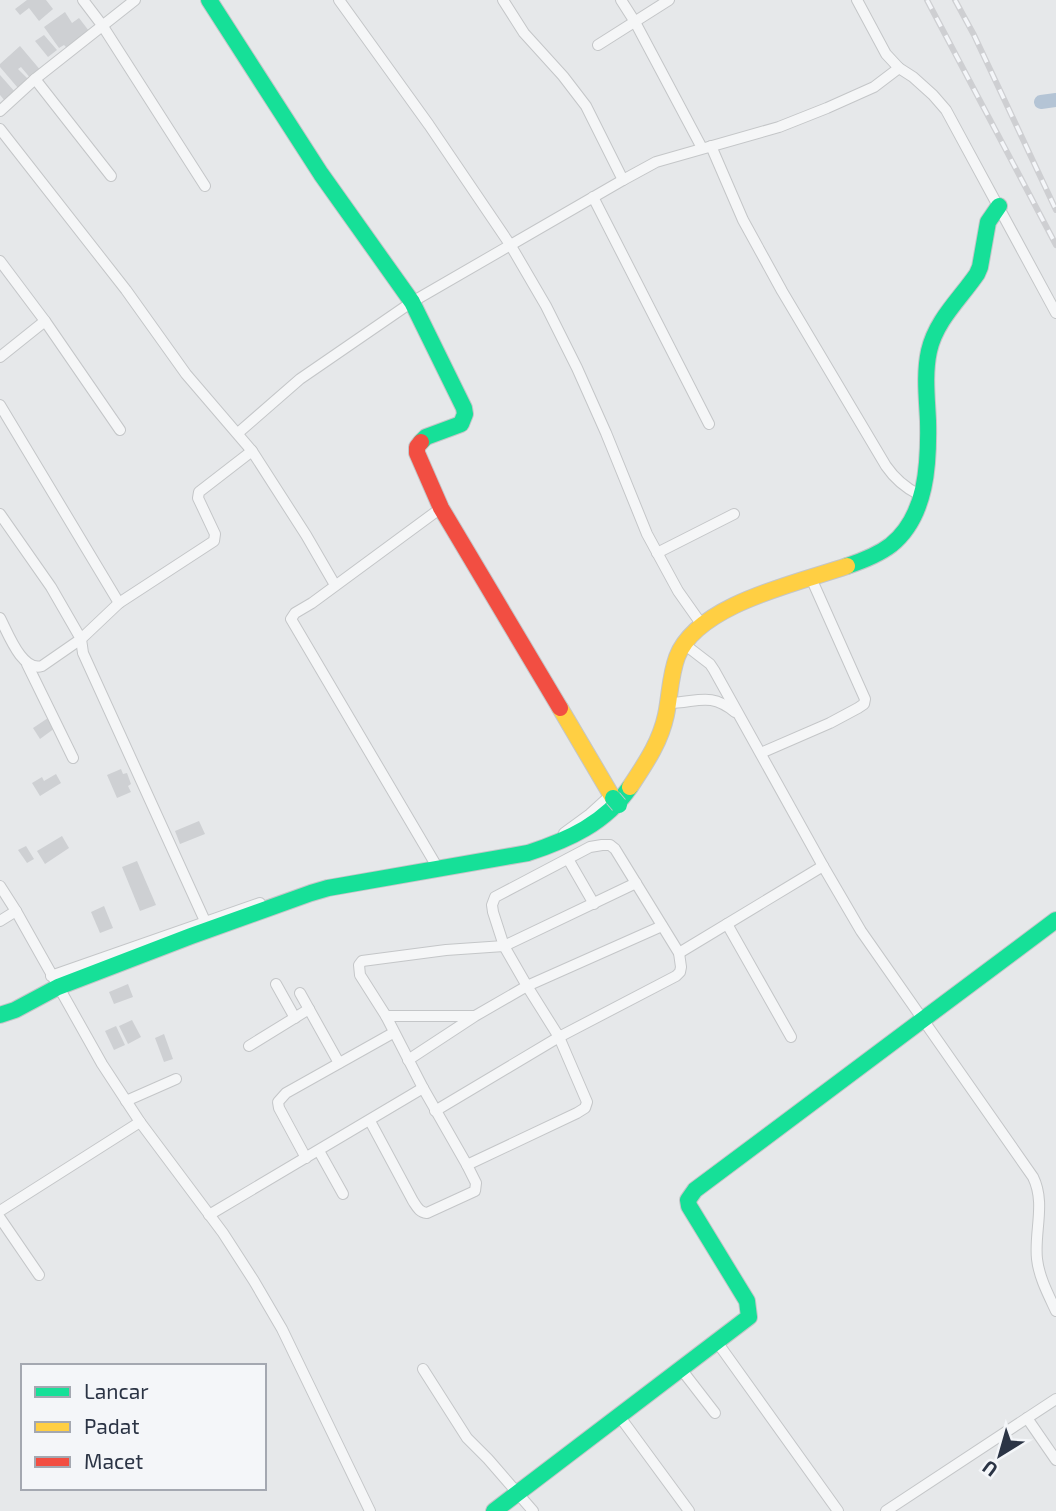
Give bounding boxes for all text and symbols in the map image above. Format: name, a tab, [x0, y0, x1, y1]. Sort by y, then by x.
legend	[21, 1364, 266, 1490]
text: Lancar	[84, 1378, 149, 1403]
text: Padat	[84, 1413, 139, 1438]
north arrow	[965, 1420, 1035, 1490]
text: Macet	[84, 1448, 143, 1473]
text: U	[977, 1456, 1002, 1482]

